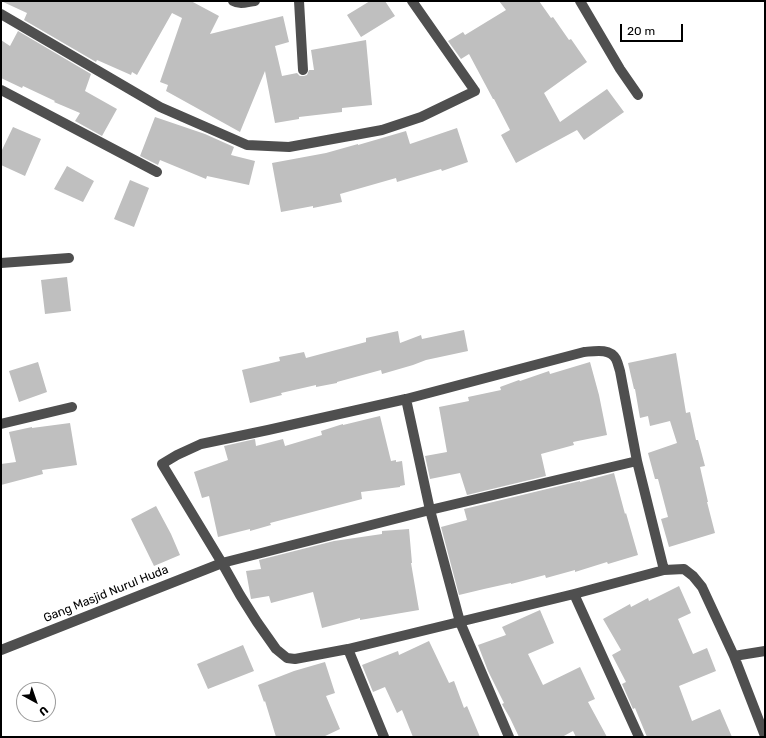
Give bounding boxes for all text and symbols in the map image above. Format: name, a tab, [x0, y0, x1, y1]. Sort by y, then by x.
scale bar	[622, 16, 685, 42]
text: 20 m	[627, 24, 655, 38]
street label: Gang Masjid Nurul Huda	[42, 562, 170, 626]
north arrow	[16, 682, 56, 722]
text: U	[36, 703, 51, 718]

